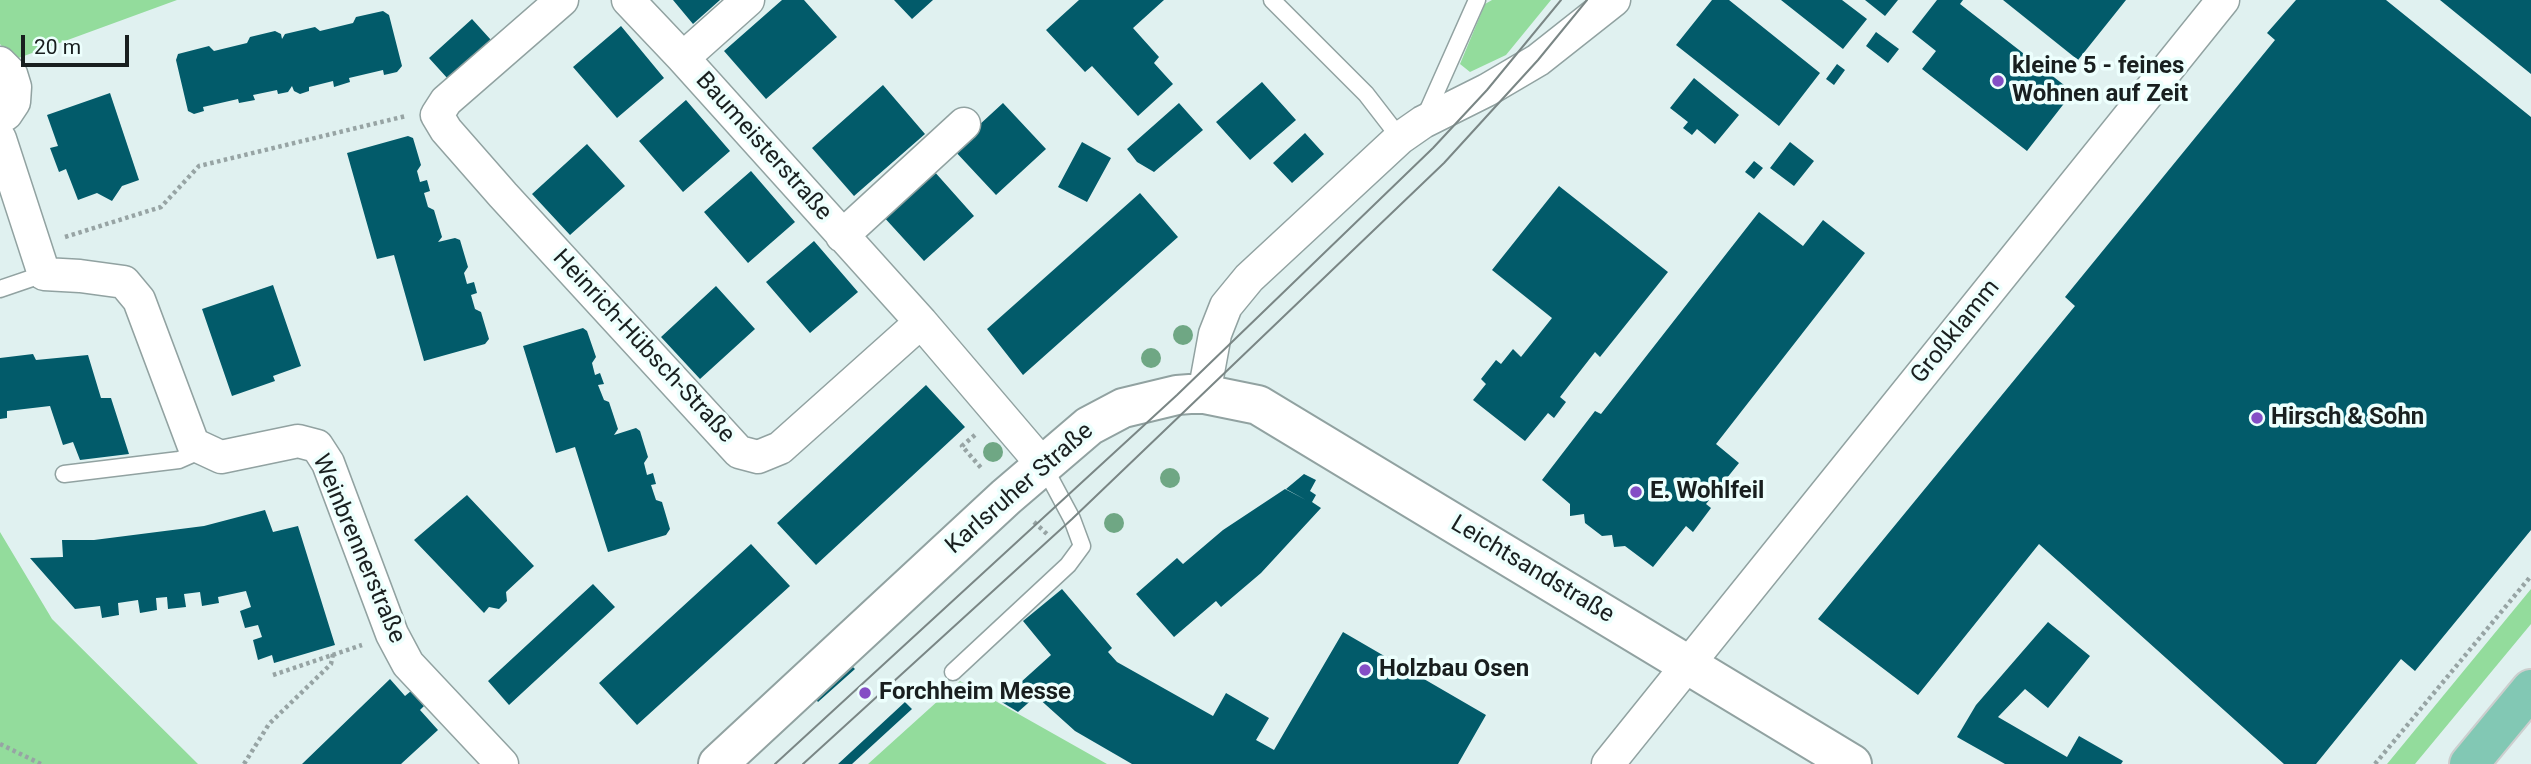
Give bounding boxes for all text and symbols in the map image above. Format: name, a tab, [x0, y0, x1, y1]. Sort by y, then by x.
scale bar	[24, 21, 133, 65]
text: 20 m	[34, 35, 81, 59]
place label: kleine 5 - feines Wohnen auf Zeit	[2012, 53, 2188, 109]
street label: Baumeisterstraße	[689, 67, 837, 227]
marker: kleine 5 - feines Wohnen auf Zeit	[1990, 73, 2006, 89]
street label: Heinrich-Hübsch-Straße	[546, 244, 740, 450]
street label: Großklamm	[1905, 274, 2007, 390]
place label: Hirsch & Sohn	[2271, 404, 2424, 432]
marker: Hirsch & Sohn	[2249, 410, 2265, 426]
street label: Karlsruher Straße	[940, 417, 1100, 561]
street label: Weinbrennerstraße	[305, 450, 411, 648]
place label: E. Wohlfeil	[1650, 478, 1764, 506]
marker: E. Wohlfeil	[1628, 484, 1644, 500]
street label: Leichtsandstraße	[1445, 510, 1619, 630]
place label: Holzbau Osen	[1379, 656, 1529, 684]
marker: Holzbau Osen	[1357, 662, 1373, 678]
place label: Forchheim Messe	[879, 679, 1071, 707]
marker: Forchheim Messe	[857, 685, 873, 701]

